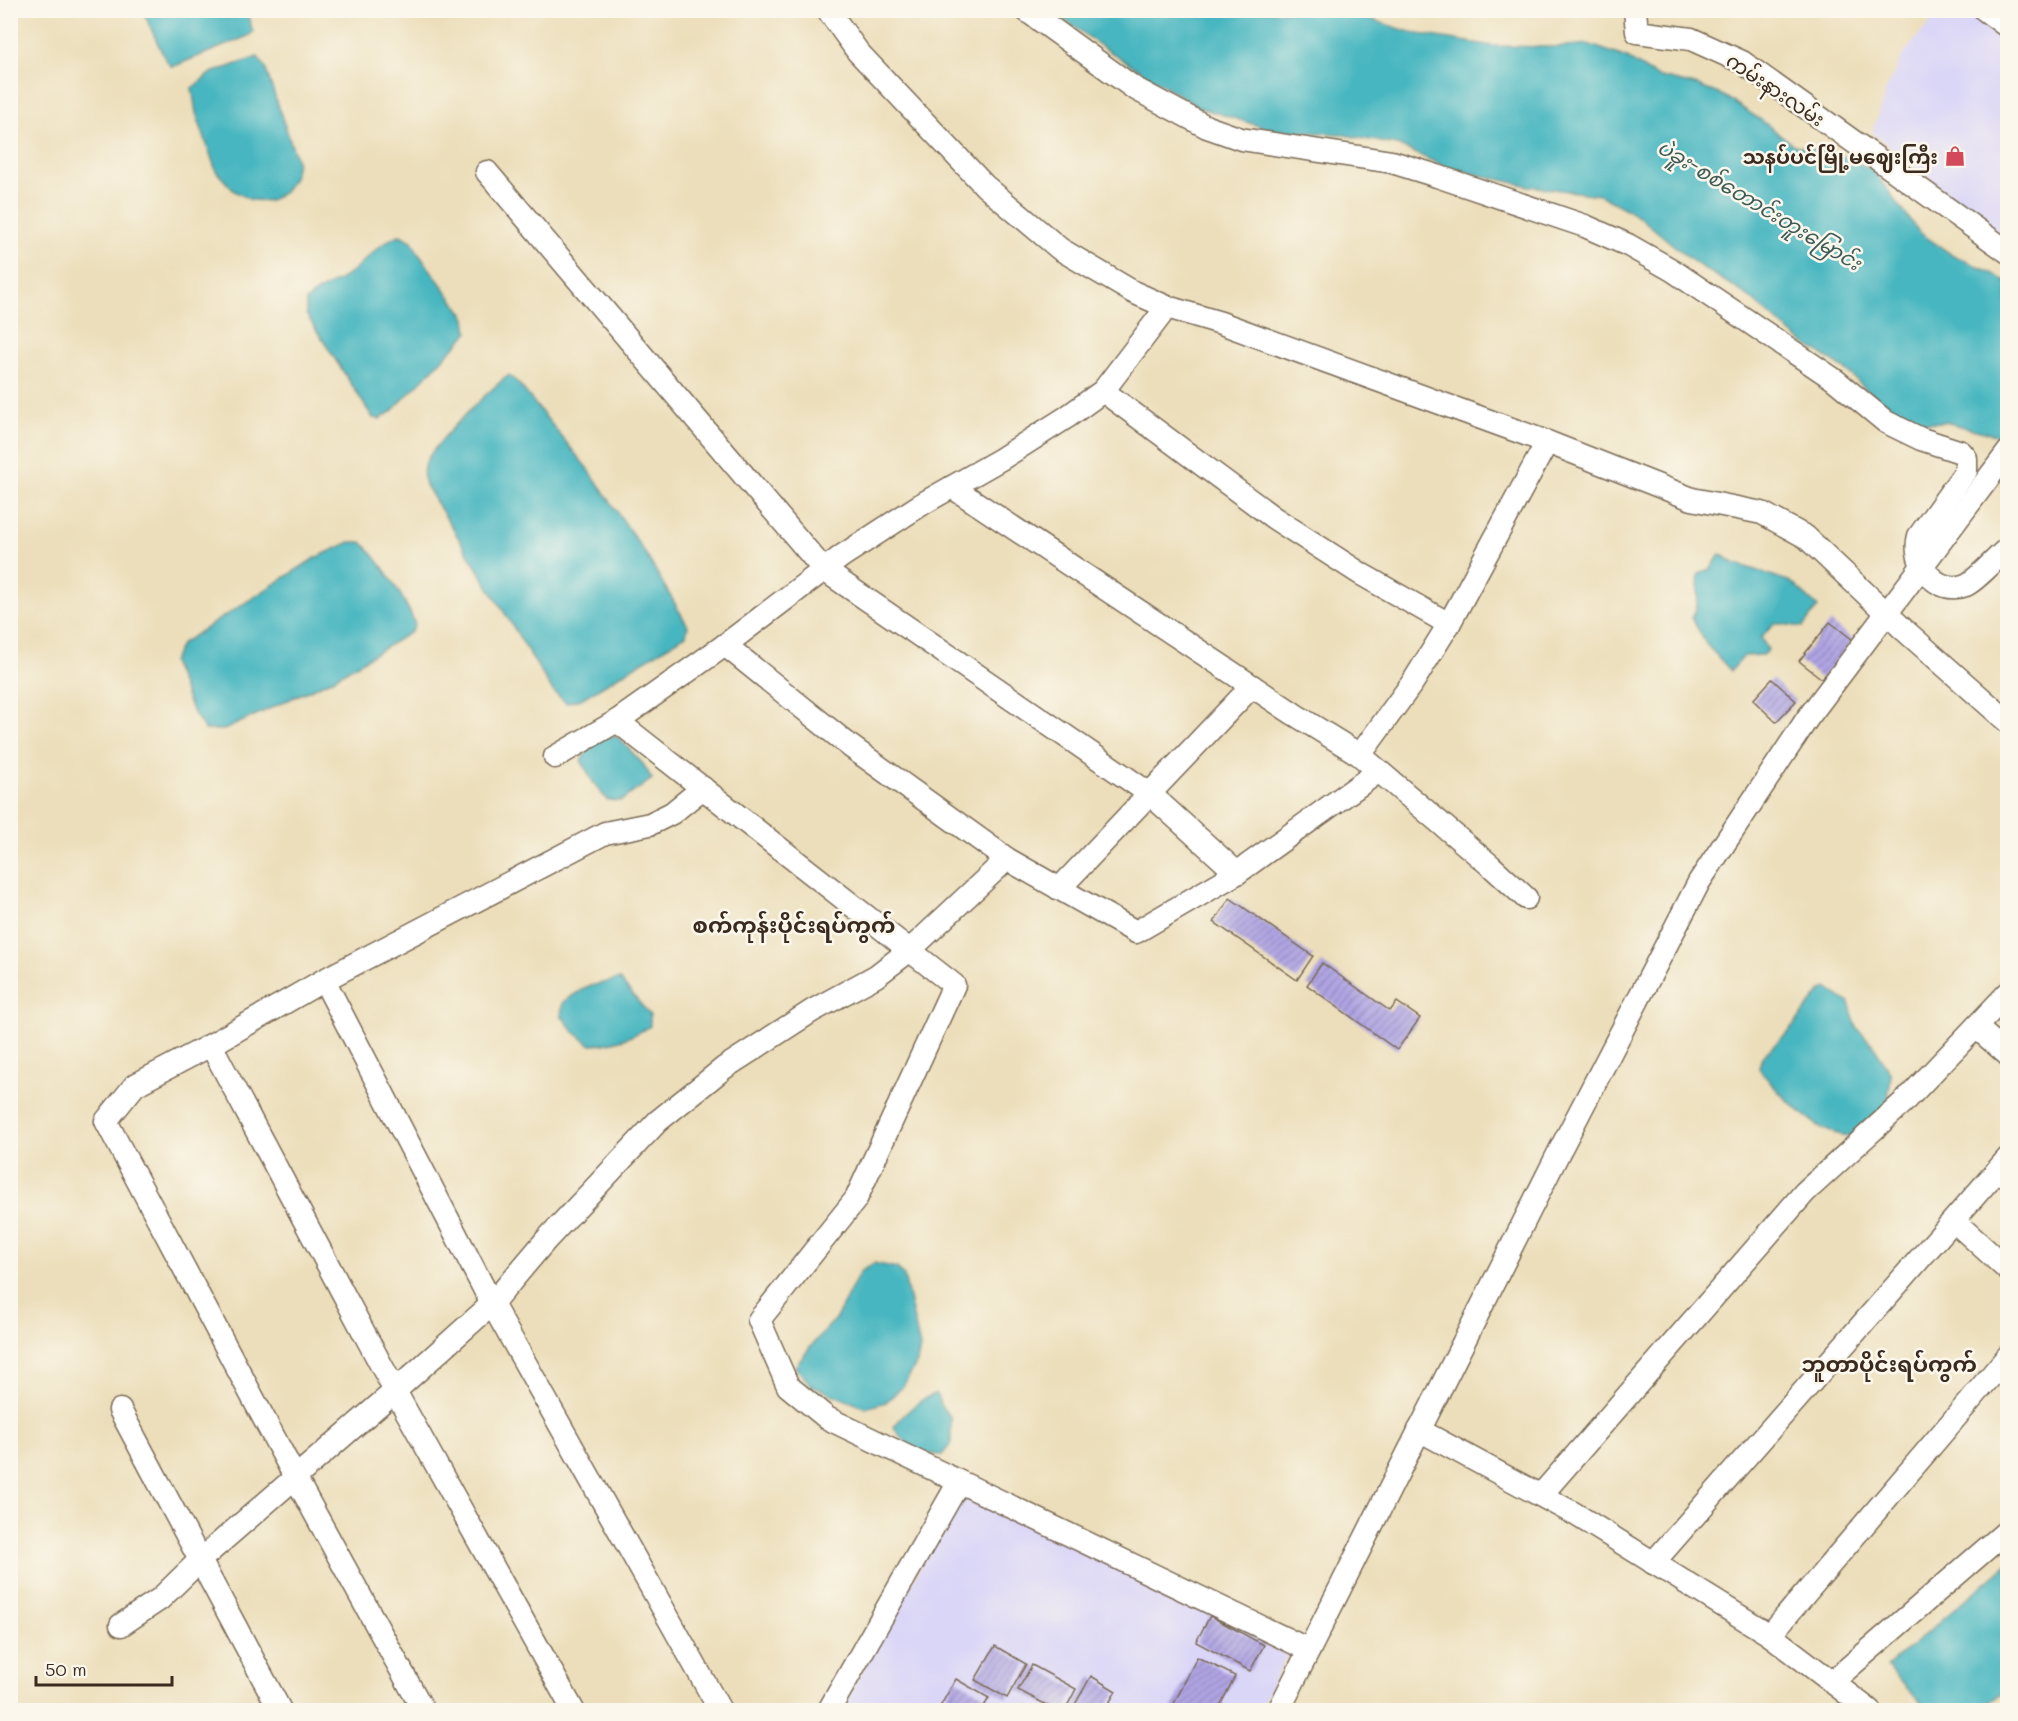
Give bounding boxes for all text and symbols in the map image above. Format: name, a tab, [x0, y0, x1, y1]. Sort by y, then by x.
street label: ကမ်းနားလမ်း	[1720, 47, 1830, 135]
water label: ပဲခူး-စစ်တောင်းတူးမြောင်း	[1651, 132, 1868, 281]
place label: သနပ်ပင်မြို့မဈေးကြီး	[1743, 143, 1938, 173]
shop icon: သနပ်ပင်မြို့မဈေးကြီး	[1943, 144, 1967, 168]
district label: စက်ကုန်းပိုင်းရပ်ကွက်	[693, 910, 895, 943]
district label: ဘူတာပိုင်းရပ်ကွက်	[1801, 1349, 1977, 1382]
scale bar	[36, 1649, 172, 1687]
text: 50 m	[45, 1657, 87, 1681]

